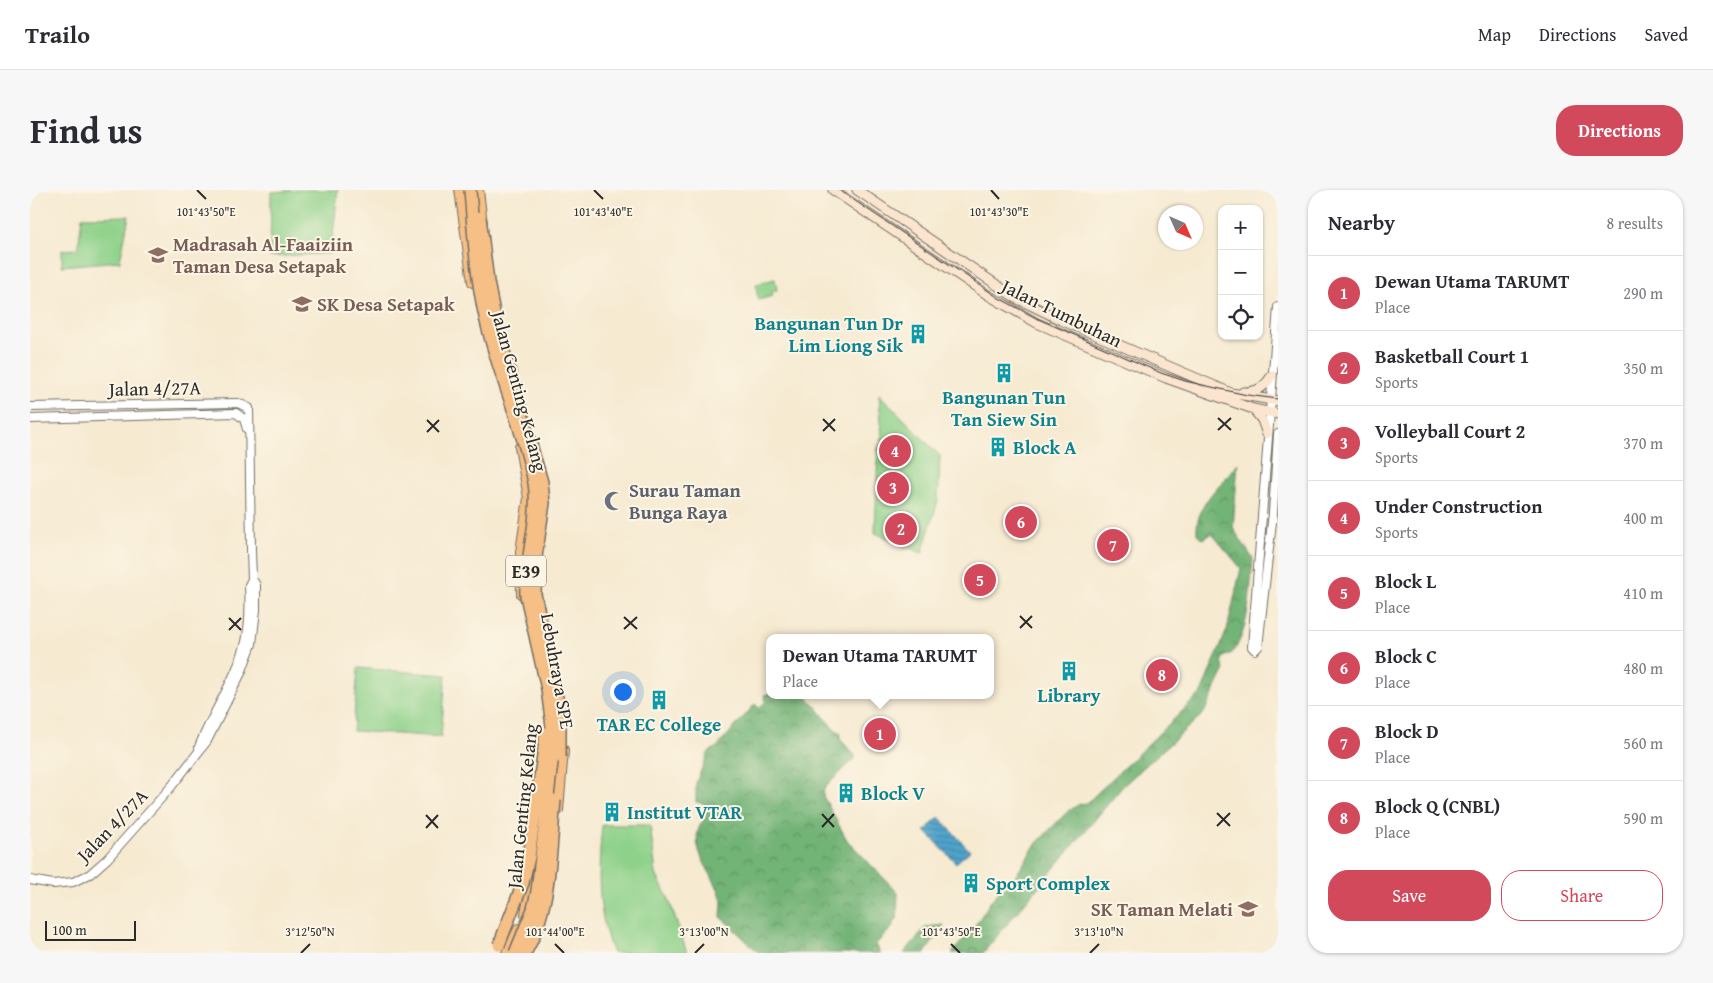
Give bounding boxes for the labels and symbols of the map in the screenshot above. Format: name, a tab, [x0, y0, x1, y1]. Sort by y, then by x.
text: 101°43'50"E	[176, 203, 236, 220]
text: 101°43'40"E	[573, 203, 633, 220]
text: 101°43'30"E	[969, 203, 1029, 220]
north arrow	[1158, 205, 1203, 250]
place label: Madrasah Al-Faaiziin Taman Desa Setapak	[173, 230, 354, 280]
school or university icon: Madrasah Al-Faaiziin Taman Desa Setapak	[147, 244, 169, 266]
street label: Jalan Tumbuhan	[995, 271, 1127, 354]
place label: SK Desa Setapak	[317, 290, 455, 318]
school or university icon: SK Desa Setapak	[291, 293, 313, 315]
street label: Jalan Genting Kelang	[484, 305, 555, 475]
place label: Bangunan Tun Dr Lim Liong Sik	[754, 309, 903, 359]
building icon: Bangunan Tun Dr Lim Liong Sik	[907, 323, 929, 345]
building icon: Bangunan Tun Tan Siew Sin	[993, 362, 1015, 384]
street label: Jalan 4/27A	[107, 373, 202, 403]
place label: Bangunan Tun Tan Siew Sin	[942, 383, 1066, 433]
pin: 4	[879, 432, 911, 470]
place label: Block A	[1013, 433, 1076, 461]
building icon: Block A	[987, 436, 1009, 458]
pin: 3	[877, 469, 909, 507]
place label: Surau Taman Bunga Raya	[629, 476, 741, 526]
mosque icon: Surau Taman Bunga Raya	[603, 490, 625, 512]
pin: 6	[1005, 503, 1037, 541]
pin: 2	[885, 510, 917, 548]
pin: 7	[1097, 526, 1129, 564]
road number: E39	[506, 556, 546, 586]
pin: 5	[964, 561, 996, 599]
street label: Lebuhraya SPE	[534, 611, 582, 731]
pin: 8	[1146, 656, 1178, 694]
building icon: Library	[1058, 660, 1080, 682]
your location	[610, 679, 636, 705]
place label: Library	[1038, 681, 1101, 709]
building icon: TAR EC College	[648, 689, 670, 711]
place label: TAR EC College	[597, 710, 721, 738]
pin: 1	[864, 715, 896, 753]
street label: Jalan Genting Kelang	[499, 722, 545, 892]
place label: Block V	[861, 779, 925, 807]
street label: Jalan 4/27A	[69, 782, 154, 869]
building icon: Block V	[835, 782, 857, 804]
place label: Institut VTAR	[627, 798, 742, 826]
building icon: Institut VTAR	[601, 801, 623, 823]
place label: Sport Complex	[986, 869, 1110, 897]
building icon: Sport Complex	[960, 872, 982, 894]
place label: SK Taman Melati	[1091, 895, 1233, 923]
school or university icon: SK Taman Melati	[1237, 898, 1259, 920]
scale bar	[45, 918, 136, 941]
text: 3°12'50"N	[285, 923, 335, 940]
text: 101°44'00"E	[525, 923, 585, 940]
text: 3°13'00"N	[679, 923, 729, 940]
text: 101°43'50"E	[921, 923, 981, 940]
text: 3°13'10"N	[1074, 923, 1124, 940]

